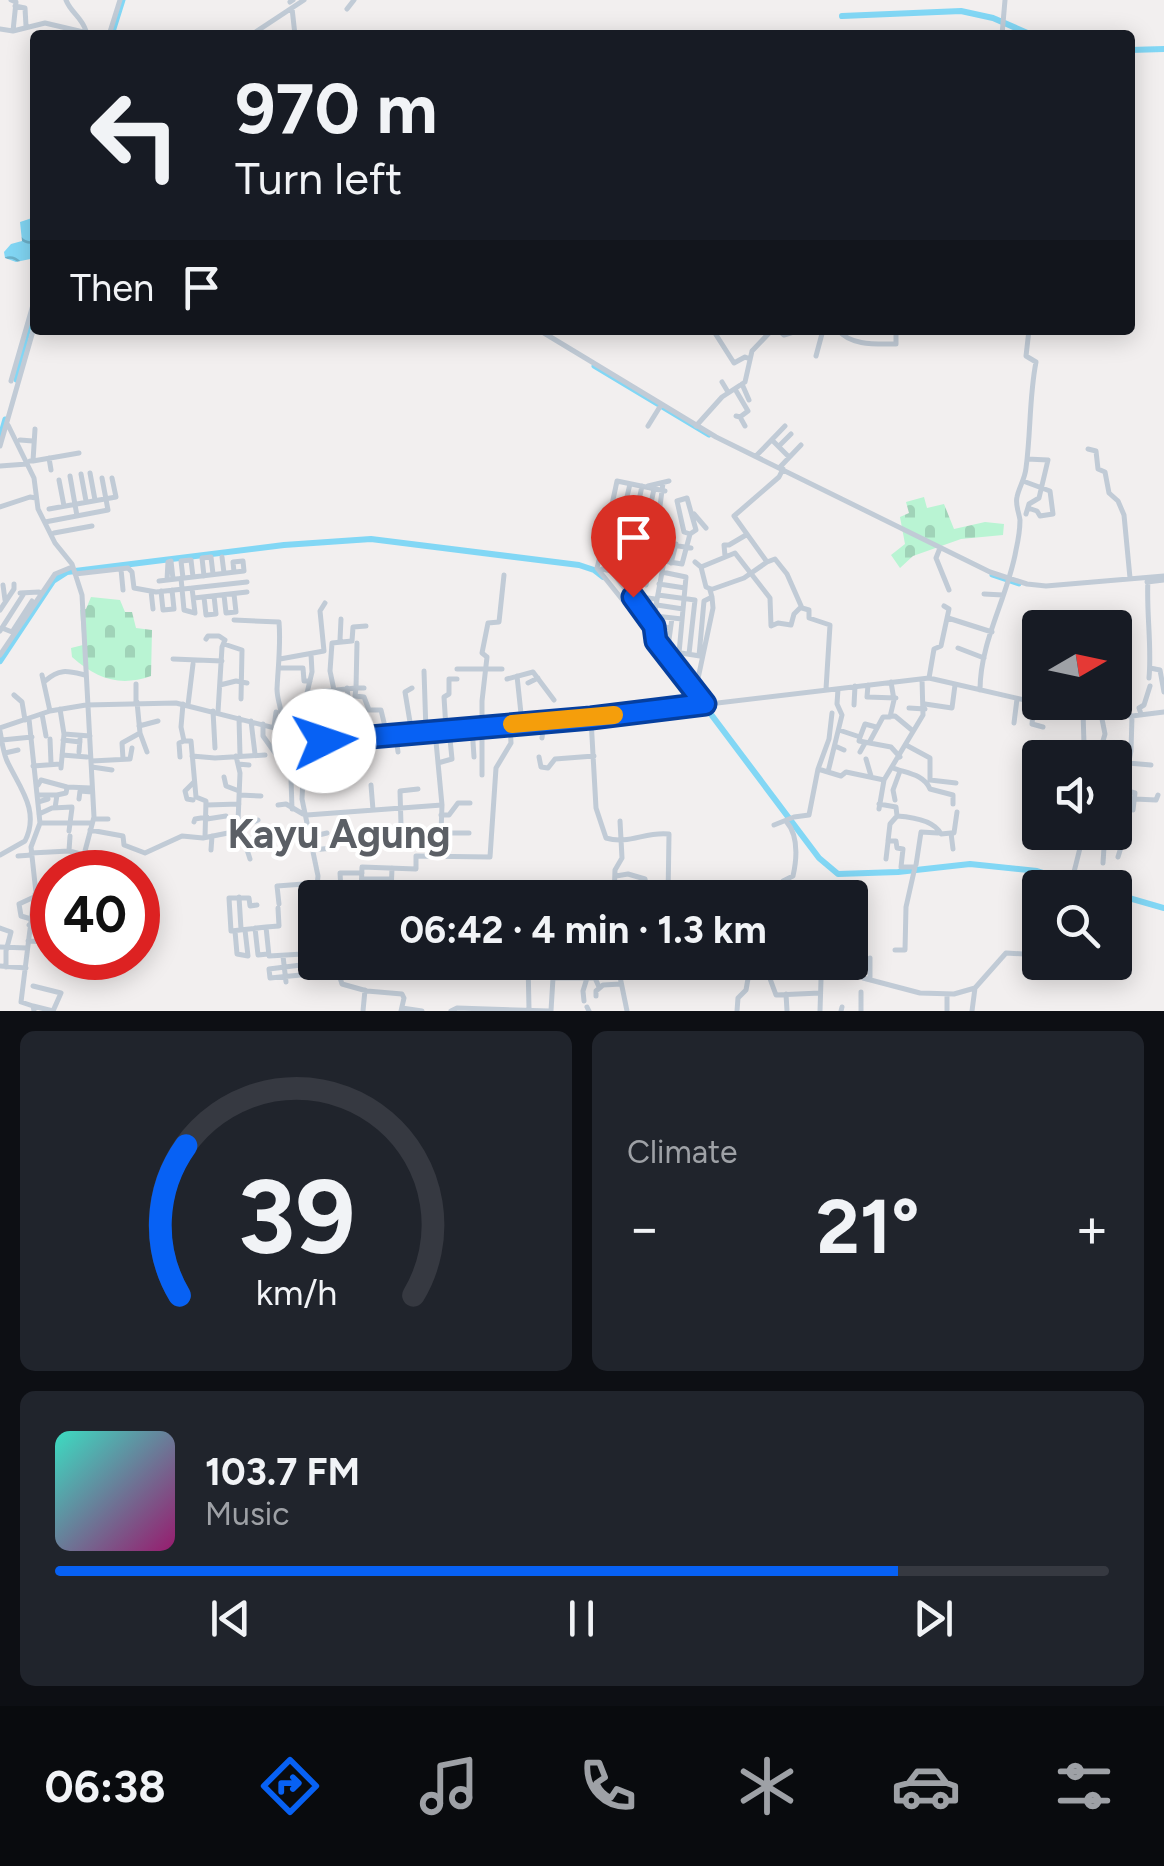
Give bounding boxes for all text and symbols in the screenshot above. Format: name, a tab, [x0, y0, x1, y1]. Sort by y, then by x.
text: 970 m	[235, 66, 438, 151]
icon: left	[70, 70, 200, 200]
text: Turn left	[235, 151, 402, 205]
icon: arrive	[174, 260, 229, 315]
text: Then	[70, 265, 154, 311]
pin	[591, 495, 676, 598]
icon: arrive	[606, 510, 661, 565]
north arrow	[1022, 610, 1132, 720]
map controls	[1022, 610, 1132, 980]
position arrow	[272, 689, 376, 793]
button: sound	[1022, 740, 1132, 850]
district label: Kayu Agung	[227, 810, 451, 858]
speed limit sign: 40	[30, 850, 160, 980]
button: search	[1022, 870, 1132, 980]
text: 06:42 · 4 min · 1.3 km	[399, 907, 767, 953]
text: Climate	[627, 1133, 738, 1171]
text: 39	[237, 1154, 355, 1279]
text: 21°	[816, 1182, 920, 1272]
text: −	[627, 1195, 661, 1261]
text: +	[1075, 1195, 1109, 1261]
text: km/h	[255, 1271, 337, 1314]
text: 103.7 FM	[205, 1449, 360, 1495]
text: Music	[205, 1495, 290, 1533]
icon: previous	[203, 1591, 258, 1646]
icon: pause	[554, 1591, 609, 1646]
icon: next	[906, 1591, 961, 1646]
icon: directions	[255, 1751, 325, 1821]
icon: music	[414, 1751, 484, 1821]
icon: phone	[573, 1751, 643, 1821]
icon: climate	[732, 1751, 802, 1821]
icon: car	[891, 1751, 961, 1821]
icon: filters	[1049, 1751, 1119, 1821]
text: 06:38	[44, 1759, 166, 1813]

